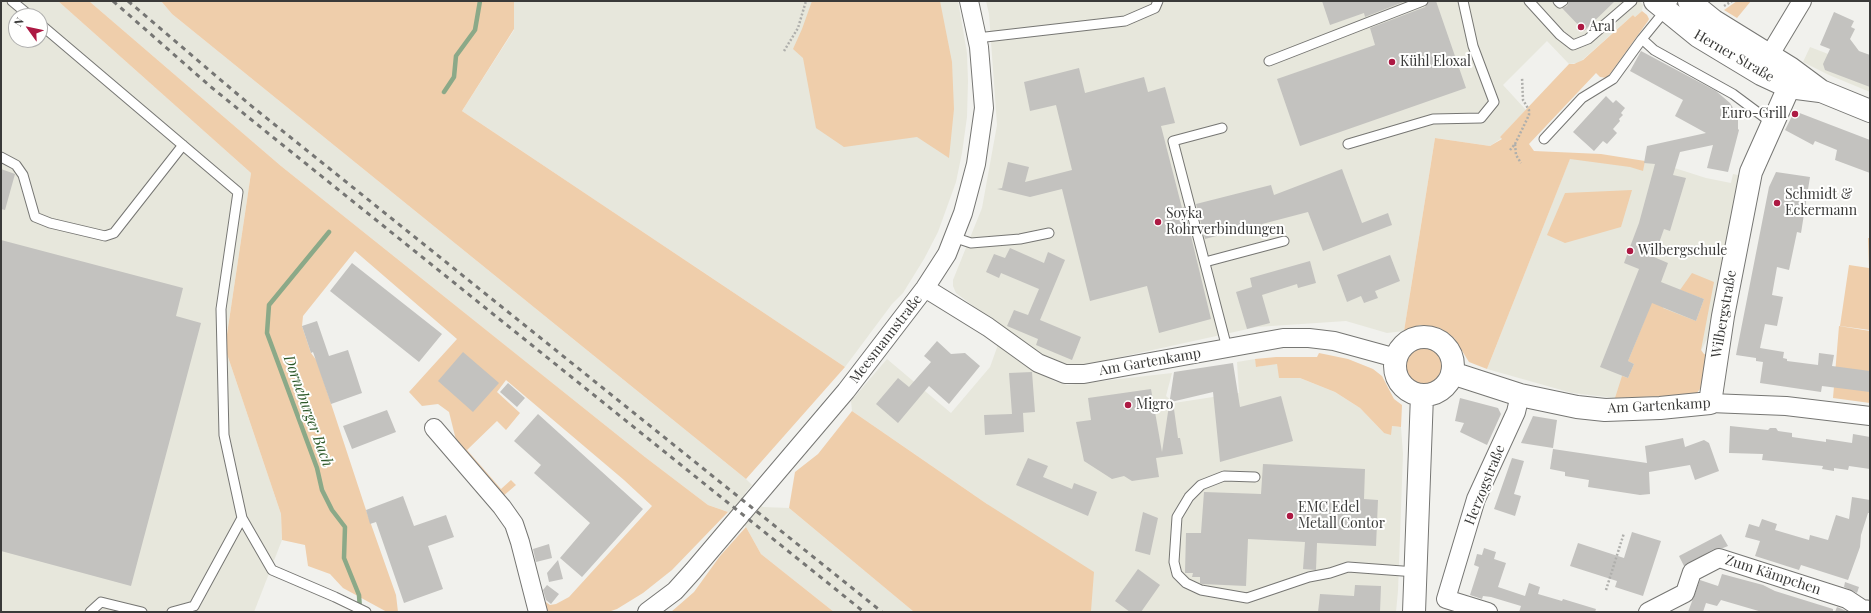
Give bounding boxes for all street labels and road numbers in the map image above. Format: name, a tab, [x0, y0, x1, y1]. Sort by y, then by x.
street label: Herner Straße	[1691, 26, 1777, 86]
street label: Wilbergstraße	[1708, 269, 1740, 359]
street label: Meesmannstraße	[846, 291, 926, 387]
street label: Am Gartenkamp	[1098, 345, 1202, 379]
street label: Am Gartenkamp	[1607, 395, 1711, 417]
street label: Herzogstraße	[1461, 442, 1509, 528]
street label: Zum Kämpchen	[1723, 552, 1823, 598]

